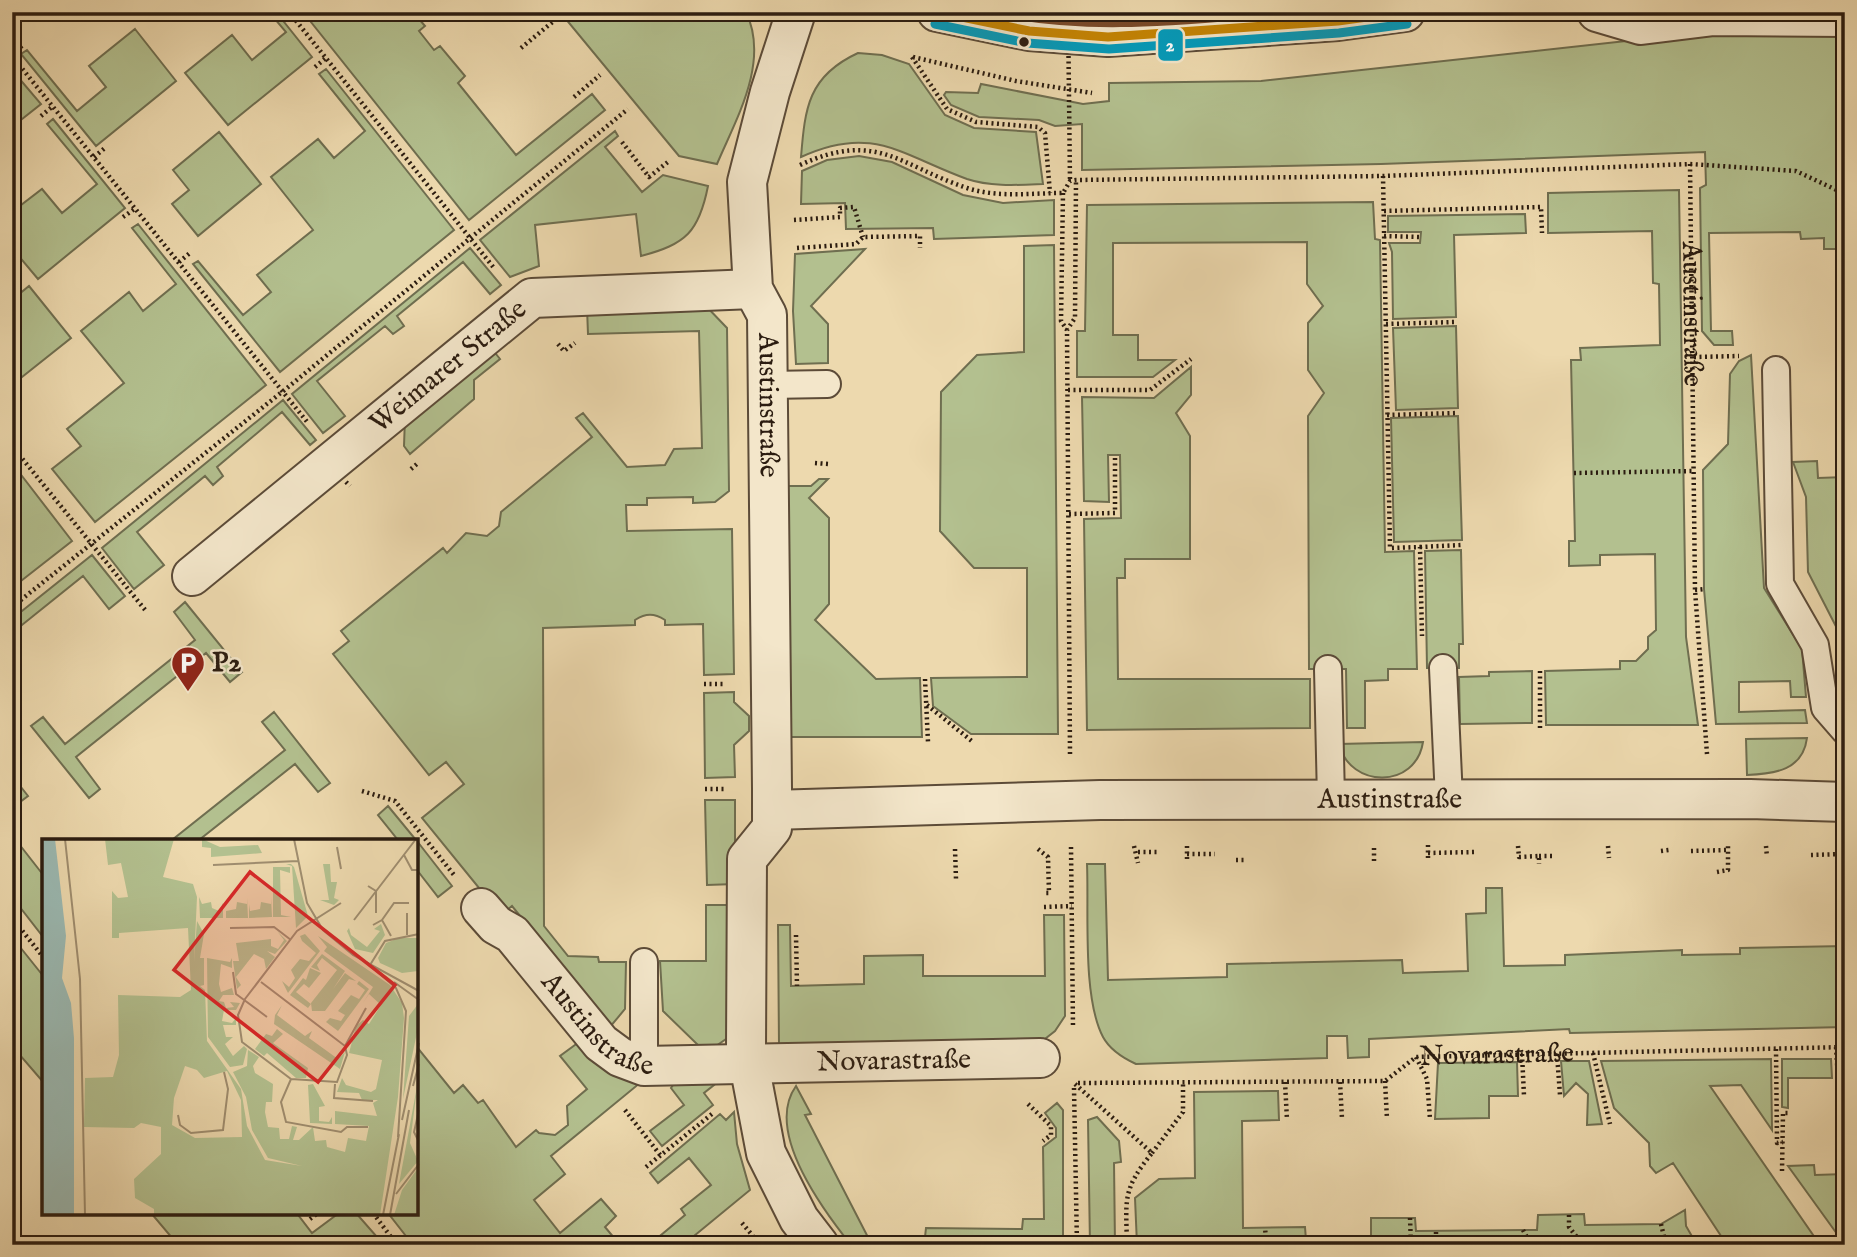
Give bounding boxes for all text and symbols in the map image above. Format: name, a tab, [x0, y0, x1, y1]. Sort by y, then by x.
line badge: 2	[1157, 28, 1184, 62]
text: 2	[1166, 34, 1175, 58]
unlabelled marker	[1017, 35, 1031, 49]
street label: Austinstraße	[1673, 241, 1710, 387]
street label: Weimarer Straße	[363, 292, 534, 441]
street label: Austinstraße	[750, 332, 786, 478]
parking icon: P2	[169, 644, 207, 693]
place label: P2	[212, 646, 241, 681]
street label: Austinstraße	[1317, 782, 1462, 817]
inset map	[42, 839, 418, 1215]
street label: Austinstraße	[532, 965, 654, 1084]
street label: Novarastraße	[1419, 1036, 1574, 1074]
street label: Novarastraße	[816, 1042, 972, 1080]

